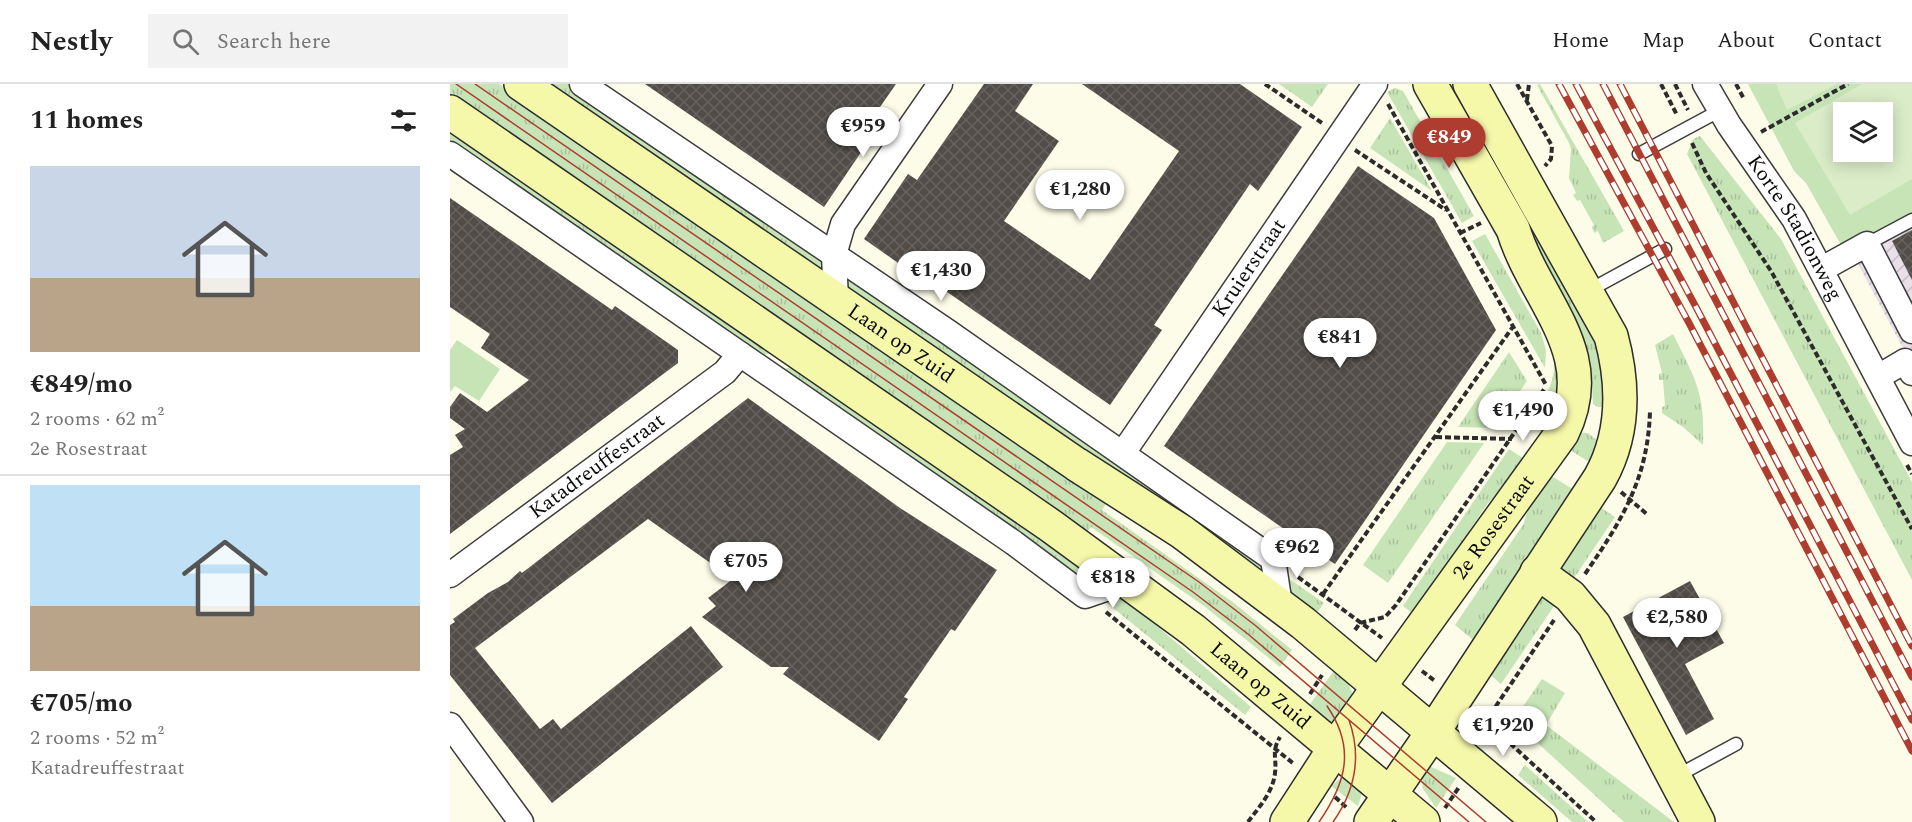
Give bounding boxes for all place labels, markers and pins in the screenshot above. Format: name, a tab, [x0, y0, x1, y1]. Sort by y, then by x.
pin: €959	[827, 107, 899, 158]
pin: €849	[1413, 118, 1485, 169]
pin: €1,280	[1031, 170, 1129, 221]
pin: €1,430	[892, 251, 990, 302]
pin: €841	[1304, 318, 1376, 369]
pin: €1,490	[1474, 391, 1572, 442]
pin: €962	[1261, 528, 1333, 579]
pin: €705	[710, 542, 782, 593]
pin: €818	[1077, 558, 1149, 609]
pin: €2,580	[1628, 598, 1726, 649]
pin: €1,920	[1454, 706, 1552, 757]

